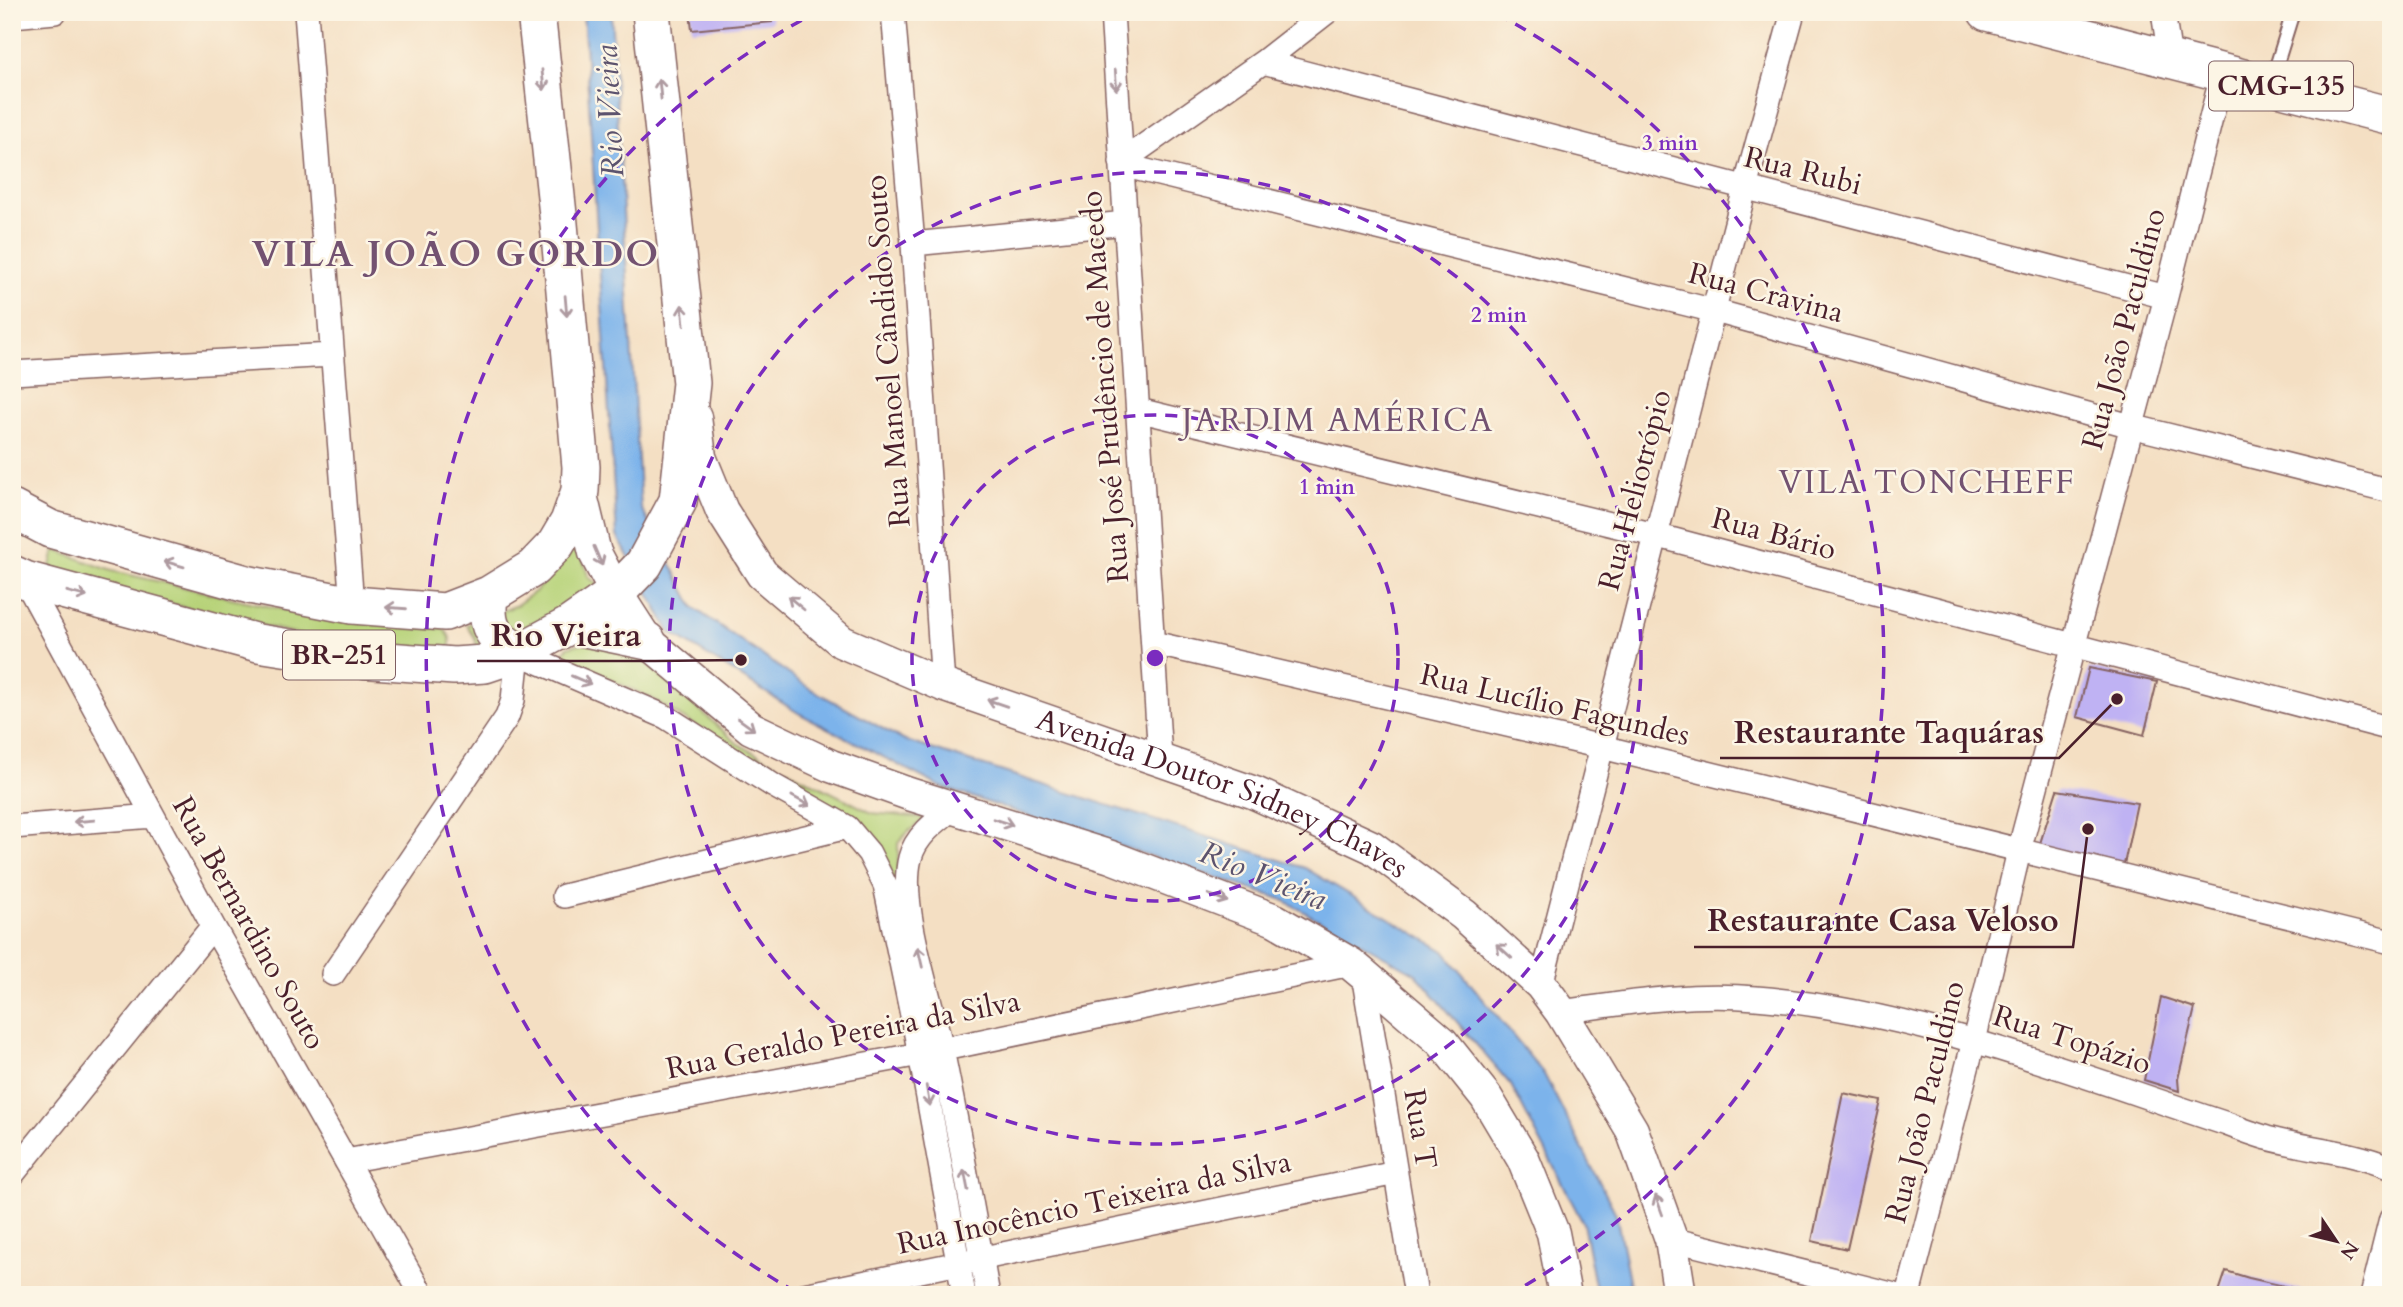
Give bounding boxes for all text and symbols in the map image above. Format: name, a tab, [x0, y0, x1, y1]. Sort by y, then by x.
water label: Rio Vieira	[585, 43, 635, 179]
road number: CMG-135	[2209, 62, 2353, 110]
one-way arrow	[537, 68, 550, 91]
one-way arrow	[1110, 69, 1123, 92]
one-way arrow	[653, 78, 666, 100]
text: 3 min	[1642, 129, 1698, 158]
street label: Rua Rubi	[1740, 137, 1866, 205]
street label: Rua Manoel Cândido Souto	[855, 173, 921, 529]
street label: Rua José Prudêncio de Macedo	[1071, 190, 1139, 584]
street label: Rua João Paculdino	[2072, 204, 2176, 454]
district label: VILA JOÃO GORDO	[252, 229, 660, 279]
street label: Rua Cravina	[1684, 253, 1848, 333]
one-way arrow	[560, 295, 573, 317]
text: 2 min	[1471, 301, 1527, 330]
one-way arrow	[677, 304, 690, 327]
street label: Rua Heliotrópio	[1588, 385, 1682, 595]
district label: JARDIM AMÉRICA	[1178, 399, 1494, 443]
district label: VILA TONCHEFF	[1778, 461, 2076, 505]
text: 1 min	[1299, 473, 1355, 502]
street label: Rua Bário	[1707, 498, 1841, 570]
one-way arrow	[592, 545, 605, 567]
one-way arrow	[163, 557, 185, 570]
one-way arrow	[65, 588, 88, 601]
one-way arrow	[787, 595, 805, 611]
one-way arrow	[385, 602, 408, 615]
callout: Rio Vieira	[477, 608, 655, 661]
text: Rio Vieira	[491, 614, 641, 658]
road number: BR-251	[283, 630, 395, 680]
centre of rings	[1143, 646, 1167, 670]
street label: Rua Lucílio Fagundes	[1416, 654, 1694, 756]
one-way arrow	[570, 674, 591, 687]
one-way arrow	[987, 696, 1009, 708]
street label: Avenida Doutor Sidney Chaves	[1031, 698, 1417, 888]
callout: Restaurante Taquáras	[1720, 705, 2059, 758]
text: Restaurante Taquáras	[1734, 711, 2044, 755]
one-way arrow	[736, 716, 755, 731]
street label: Rua Bernardino Souto	[162, 789, 336, 1057]
one-way arrow	[790, 795, 811, 809]
one-way arrow	[74, 815, 96, 828]
one-way arrow	[992, 817, 1014, 830]
water label: Rio Vieira	[1193, 831, 1333, 921]
one-way arrow	[1206, 893, 1228, 906]
callout: Restaurante Casa Veloso	[1694, 894, 2073, 947]
text: Restaurante Casa Veloso	[1707, 899, 2059, 943]
one-way arrow	[1496, 943, 1513, 960]
one-way arrow	[913, 946, 926, 969]
street label: Rua João Paculdino	[1875, 977, 1975, 1227]
street label: Rua Geraldo Pereira da Silva	[662, 981, 1024, 1089]
street label: Rua Topázio	[1988, 995, 2156, 1085]
one-way arrow	[922, 1084, 935, 1107]
street label: Rua T	[1393, 1086, 1447, 1172]
street label: Rua Inocêncio Teixeira da Silva	[893, 1141, 1295, 1265]
one-way arrow	[959, 1169, 973, 1192]
one-way arrow	[1652, 1194, 1664, 1216]
north arrow	[2302, 1206, 2372, 1276]
text: N	[2333, 1236, 2364, 1265]

